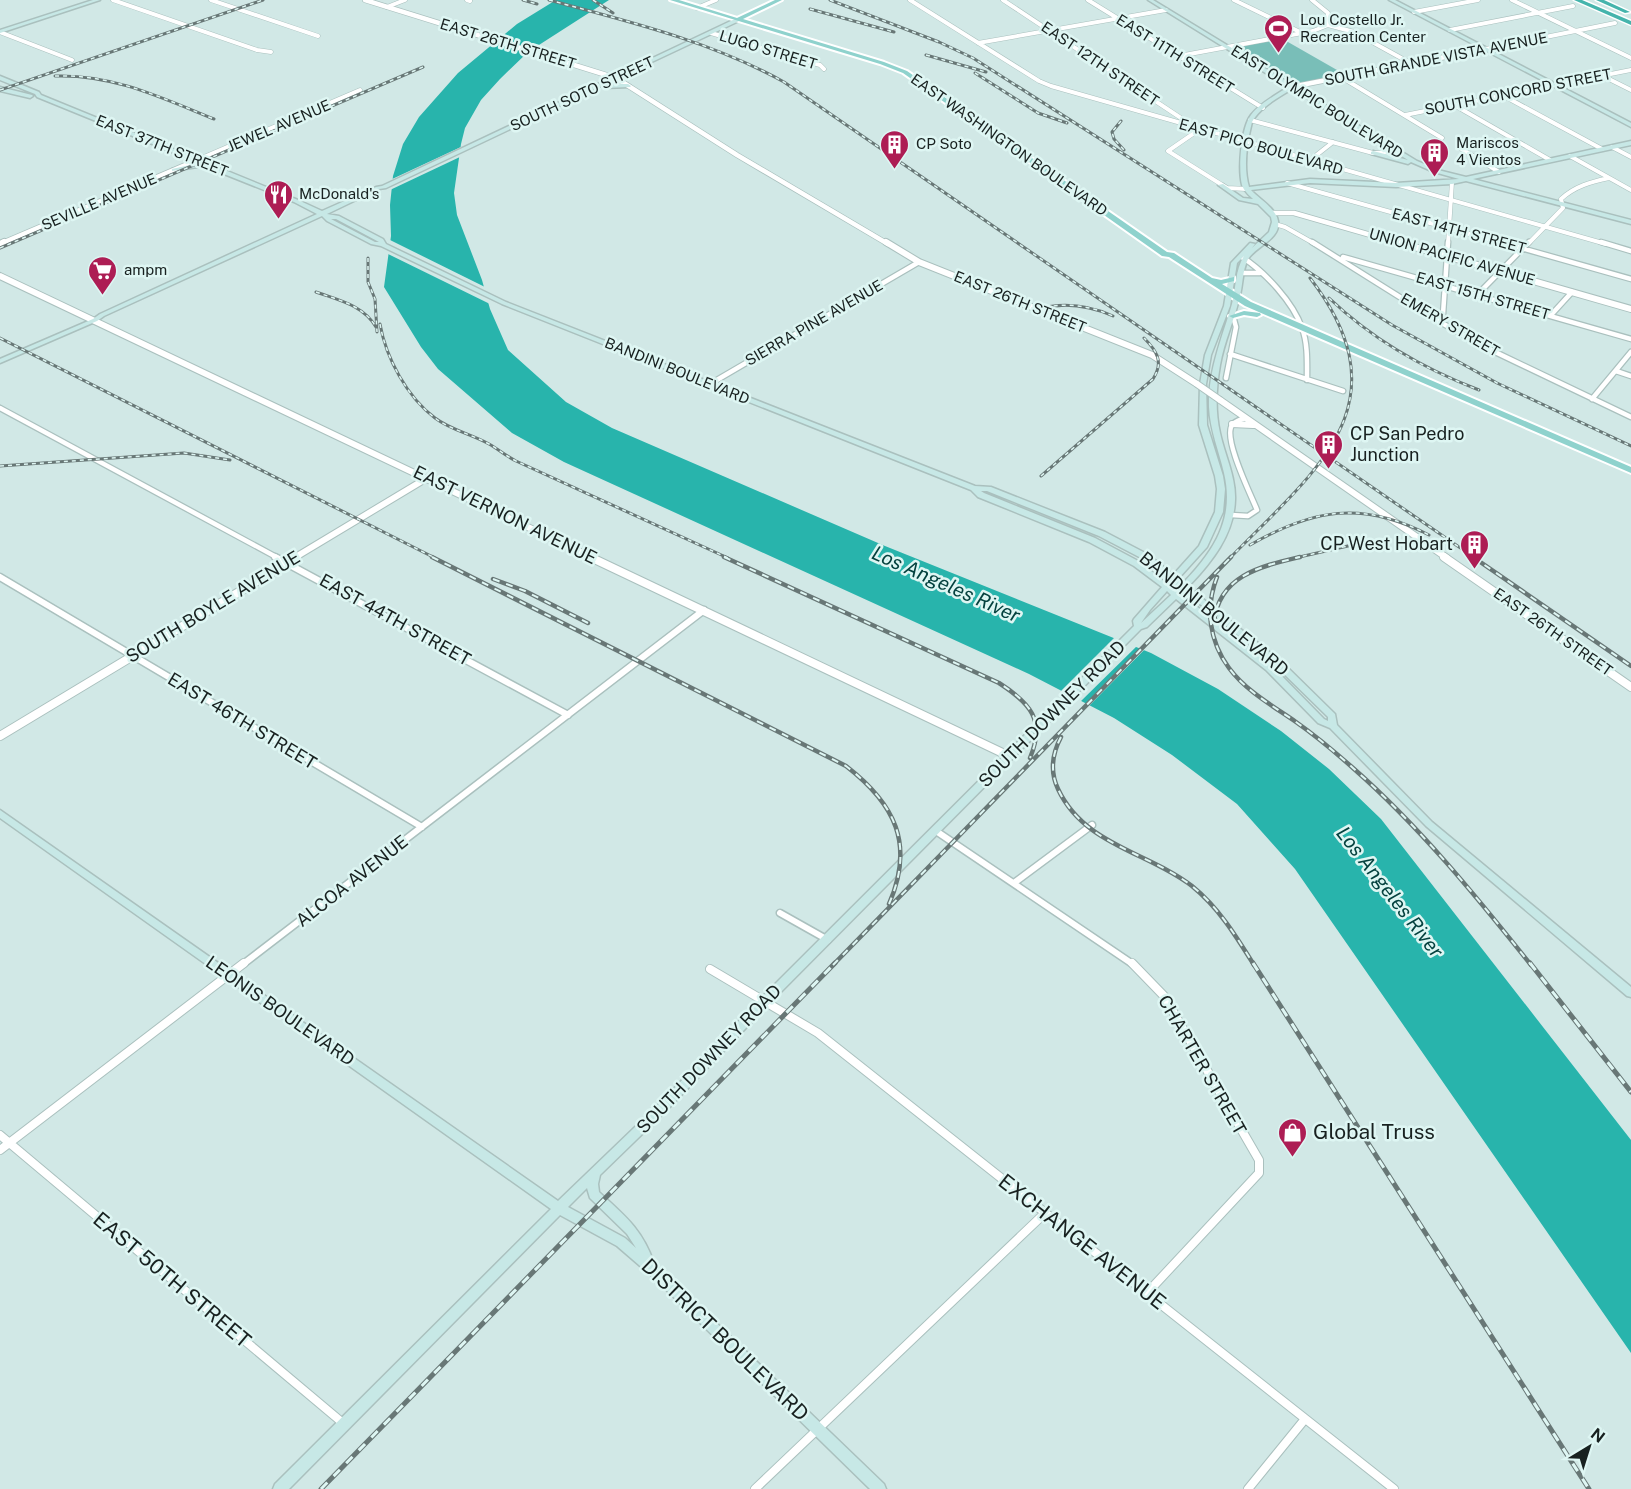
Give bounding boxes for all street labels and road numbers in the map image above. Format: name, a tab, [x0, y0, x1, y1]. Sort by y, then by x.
street label: EAST 11TH STREET	[1114, 11, 1237, 97]
street label: EAST 26TH STREET	[438, 15, 578, 72]
street label: EAST 12TH STREET	[1038, 18, 1162, 109]
street label: LUGO STREET	[717, 27, 819, 72]
street label: SOUTH GRANDE VISTA AVENUE	[1323, 29, 1549, 88]
street label: EAST OLYMPIC BOULEVARD	[1228, 42, 1406, 162]
street label: SOUTH SOTO STREET	[507, 53, 656, 134]
street label: SOUTH CONCORD STREET	[1423, 65, 1613, 118]
street label: EAST WASHINGTON BOULEVARD	[908, 70, 1111, 219]
street label: JEWEL AVENUE	[225, 96, 333, 155]
street label: EAST 37TH STREET	[94, 111, 231, 180]
street label: EAST PICO BOULEVARD	[1177, 115, 1345, 178]
street label: SEVILLE AVENUE	[39, 170, 159, 233]
street label: EAST 14TH STREET	[1390, 204, 1528, 257]
street label: UNION PACIFIC AVENUE	[1367, 225, 1537, 288]
street label: EAST 26TH STREET	[952, 267, 1089, 336]
street label: EAST 15TH STREET	[1414, 268, 1552, 323]
street label: SIERRA PINE AVENUE	[742, 276, 885, 369]
street label: EMERY STREET	[1398, 289, 1503, 360]
street label: BANDINI BOULEVARD	[602, 334, 752, 407]
street label: EAST VERNON AVENUE	[410, 461, 600, 568]
street label: SOUTH BOYLE AVENUE	[122, 546, 304, 667]
street label: BANDINI BOULEVARD	[1136, 547, 1293, 680]
street label: EAST 44TH STREET	[316, 569, 475, 670]
street label: EAST 26TH STREET	[1491, 584, 1616, 679]
street label: SOUTH DOWNEY ROAD	[974, 636, 1129, 791]
street label: EAST 46TH STREET	[164, 668, 321, 773]
street label: ALCOA AVENUE	[292, 830, 412, 931]
street label: LEONIS BOULEVARD	[202, 951, 359, 1070]
street label: SOUTH DOWNEY ROAD	[632, 980, 785, 1137]
street label: CHARTER STREET	[1154, 991, 1251, 1138]
street label: EXCHANGE AVENUE	[994, 1168, 1171, 1315]
street label: EAST 50TH STREET	[88, 1206, 256, 1353]
street label: DISTRICT BOULEVARD	[636, 1253, 814, 1426]

